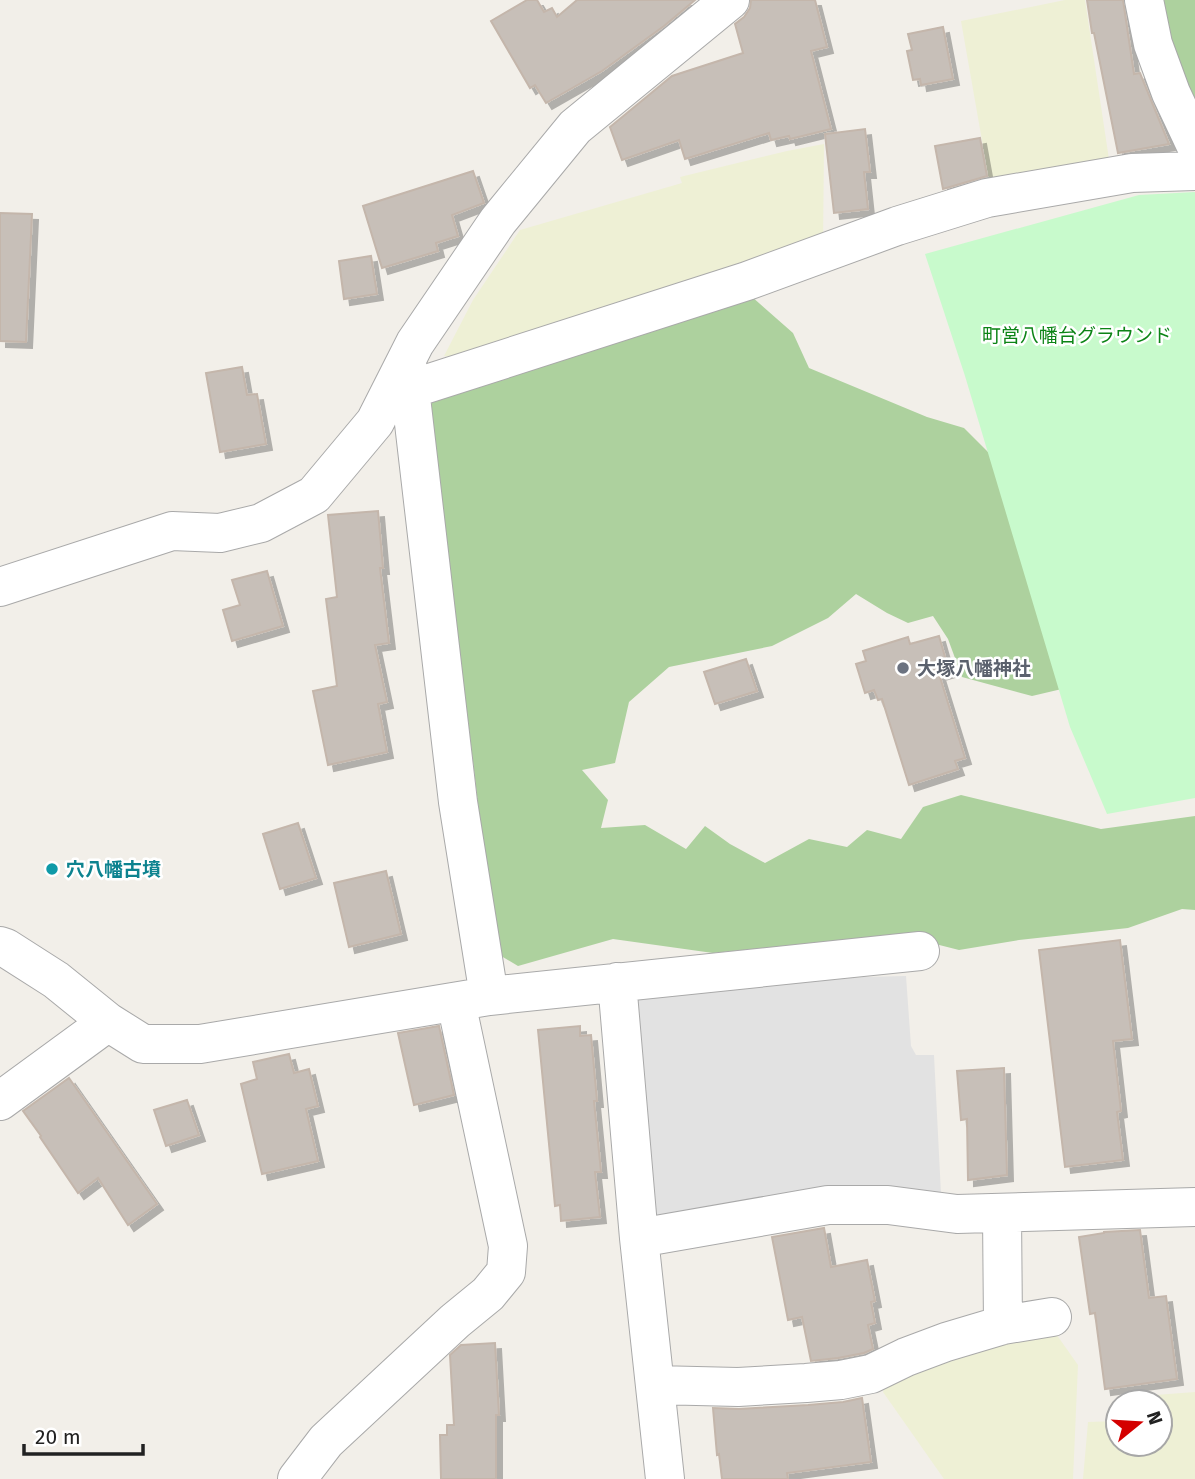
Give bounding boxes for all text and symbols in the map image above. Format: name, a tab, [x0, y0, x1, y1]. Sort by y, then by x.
park label: 町営八幡台グラウンド	[982, 324, 1172, 347]
place label: 大塚八幡神社	[917, 657, 1031, 680]
marker: 大塚八幡神社	[895, 660, 911, 676]
place label: 穴八幡古墳	[66, 858, 161, 881]
marker: 穴八幡古墳	[44, 861, 60, 877]
north arrow	[1104, 1388, 1174, 1458]
text: N	[1142, 1408, 1168, 1427]
scale bar	[24, 1412, 144, 1456]
text: 20 m	[35, 1424, 81, 1450]

